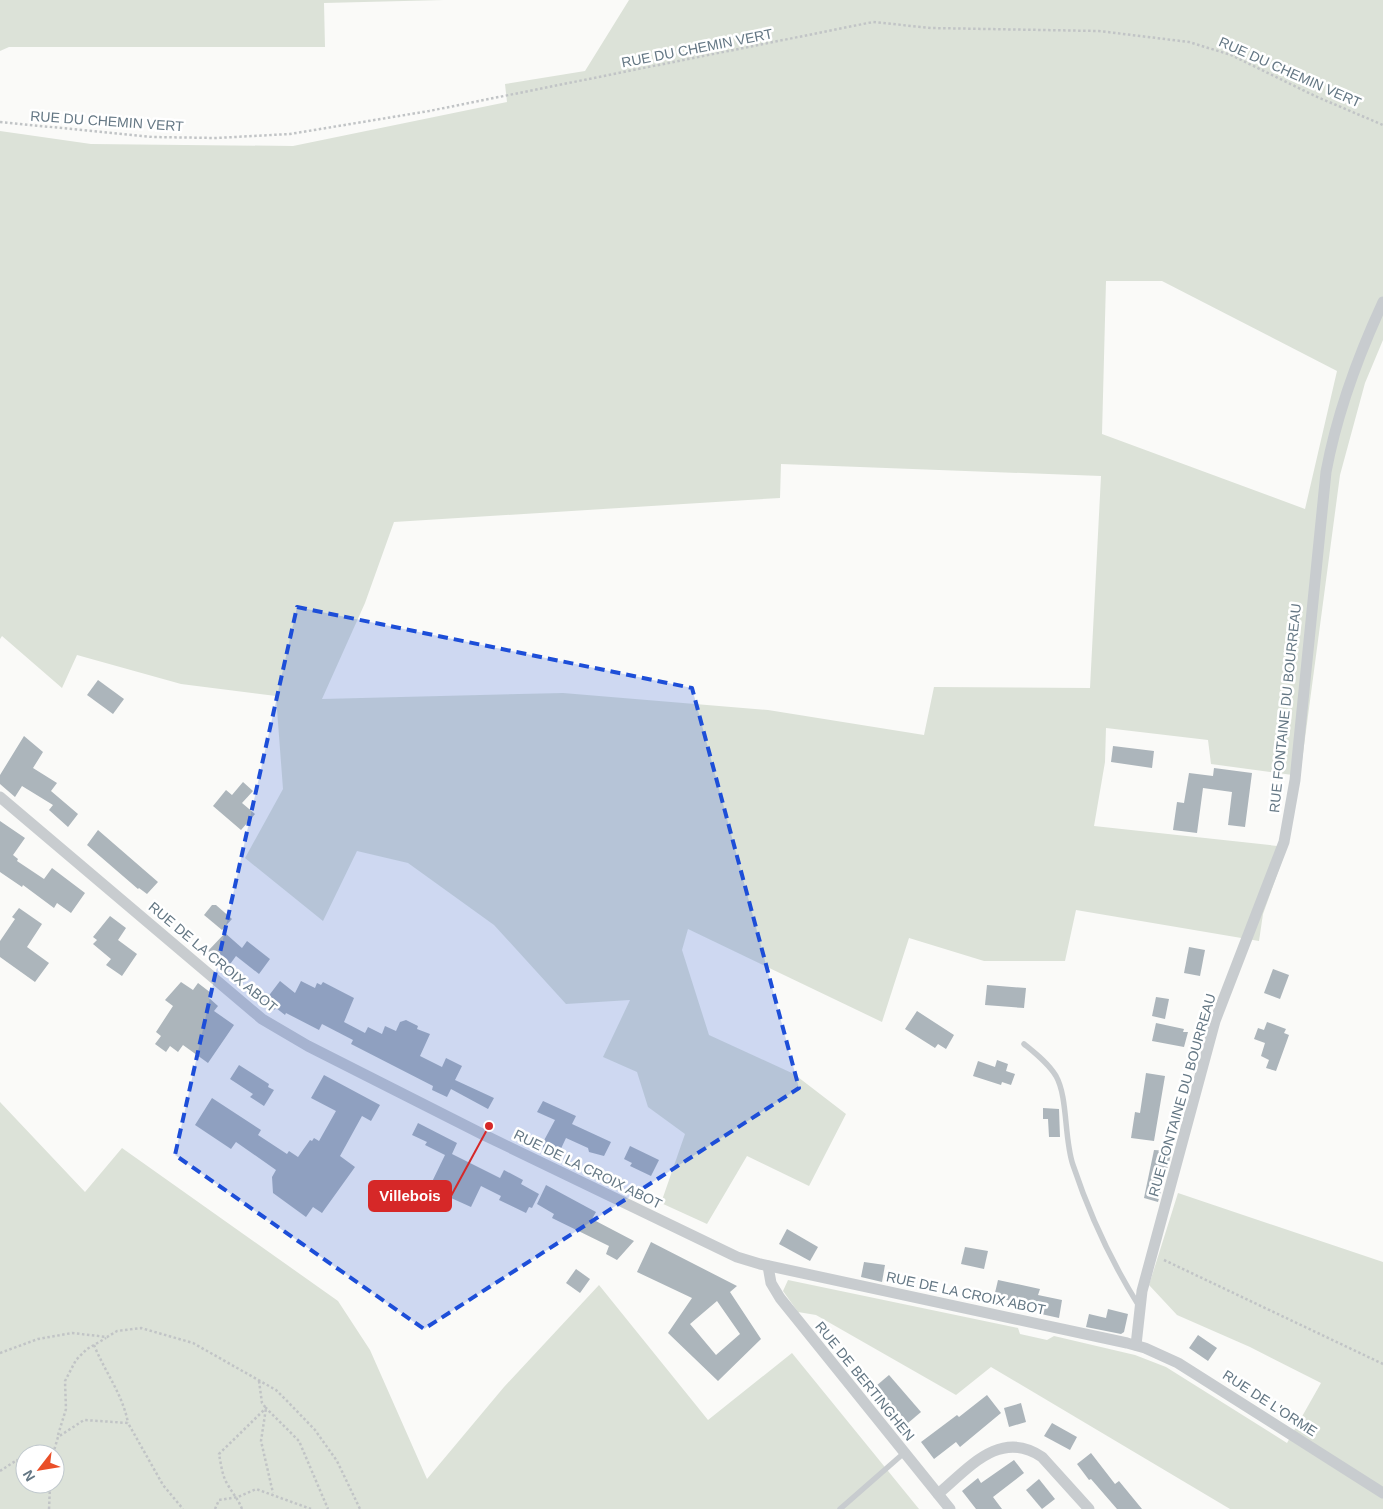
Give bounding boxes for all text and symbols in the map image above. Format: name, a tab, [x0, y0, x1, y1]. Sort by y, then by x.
street label: RUE DU CHEMIN VERT	[620, 25, 774, 71]
street label: RUE DU CHEMIN VERT	[1217, 33, 1364, 111]
street label: RUE DU CHEMIN VERT	[30, 108, 185, 134]
street label: RUE FONTAINE DU BOURREAU	[1266, 602, 1304, 814]
street label: RUE DE LA CROIX ABOT	[146, 899, 281, 1016]
street label: RUE FONTAINE DU BOURREAU	[1145, 992, 1219, 1198]
street label: RUE DE LA CROIX ABOT	[511, 1126, 665, 1212]
callout: Villebois	[369, 1181, 451, 1211]
text: Villebois	[379, 1187, 441, 1204]
street label: RUE DE LA CROIX ABOT	[885, 1268, 1048, 1318]
street label: RUE DE BERTINGHEN	[812, 1318, 918, 1444]
street label: RUE DE L'ORME	[1220, 1367, 1320, 1439]
north arrow	[15, 1444, 65, 1494]
text: N	[19, 1467, 38, 1484]

